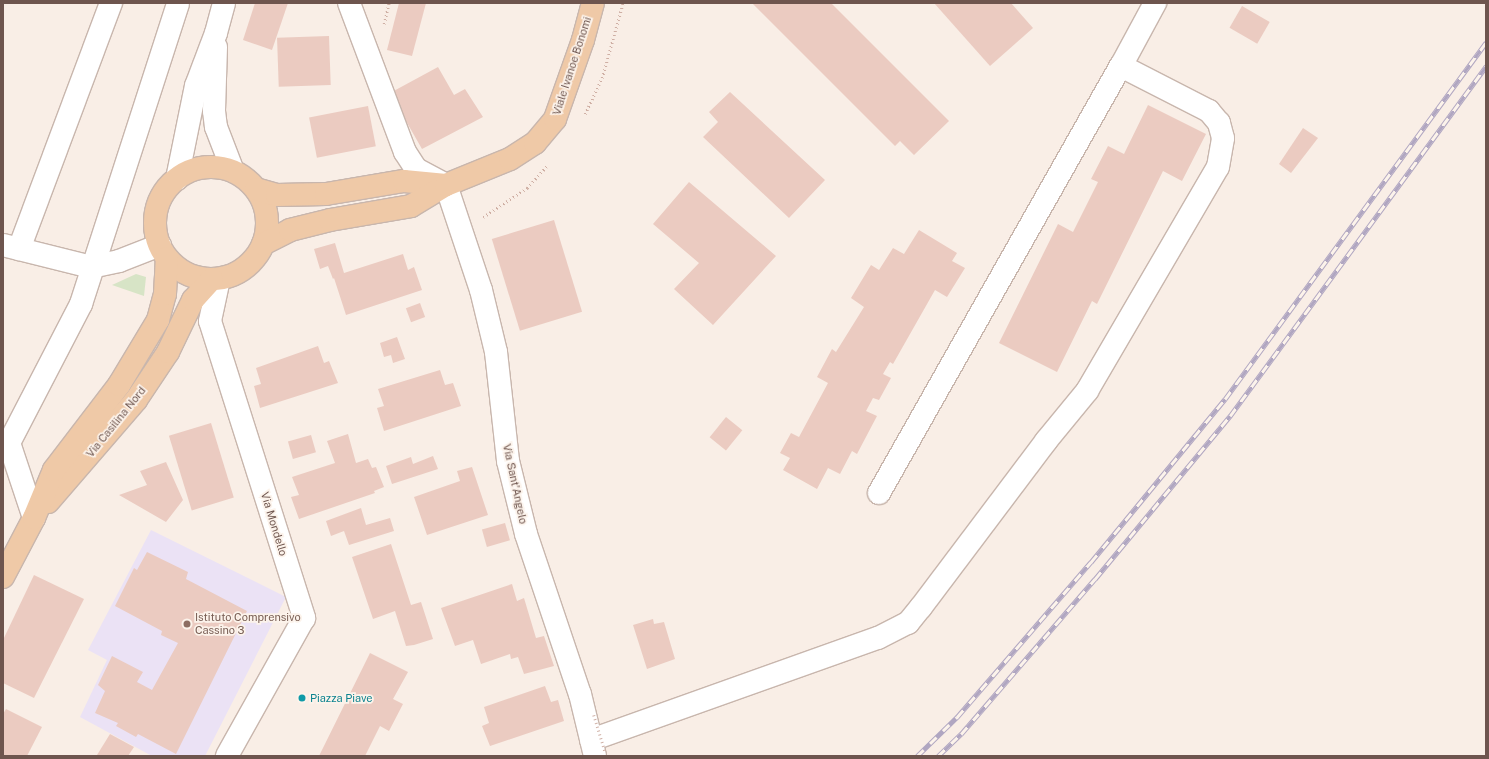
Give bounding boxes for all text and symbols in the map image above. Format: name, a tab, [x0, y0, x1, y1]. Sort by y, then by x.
street label: Viale Ivanoe Bonomi	[550, 15, 594, 117]
street label: Via Casilina Nord	[83, 384, 149, 460]
street label: Via Sant'Angelo	[500, 443, 530, 525]
street label: Via Mondello	[258, 490, 290, 558]
place label: Istituto Comprensivo Cassino 3	[195, 611, 301, 637]
marker: Istituto Comprensivo Cassino 3	[182, 619, 192, 629]
place label: Piazza Piave	[310, 691, 373, 705]
marker: Piazza Piave	[297, 693, 307, 703]

